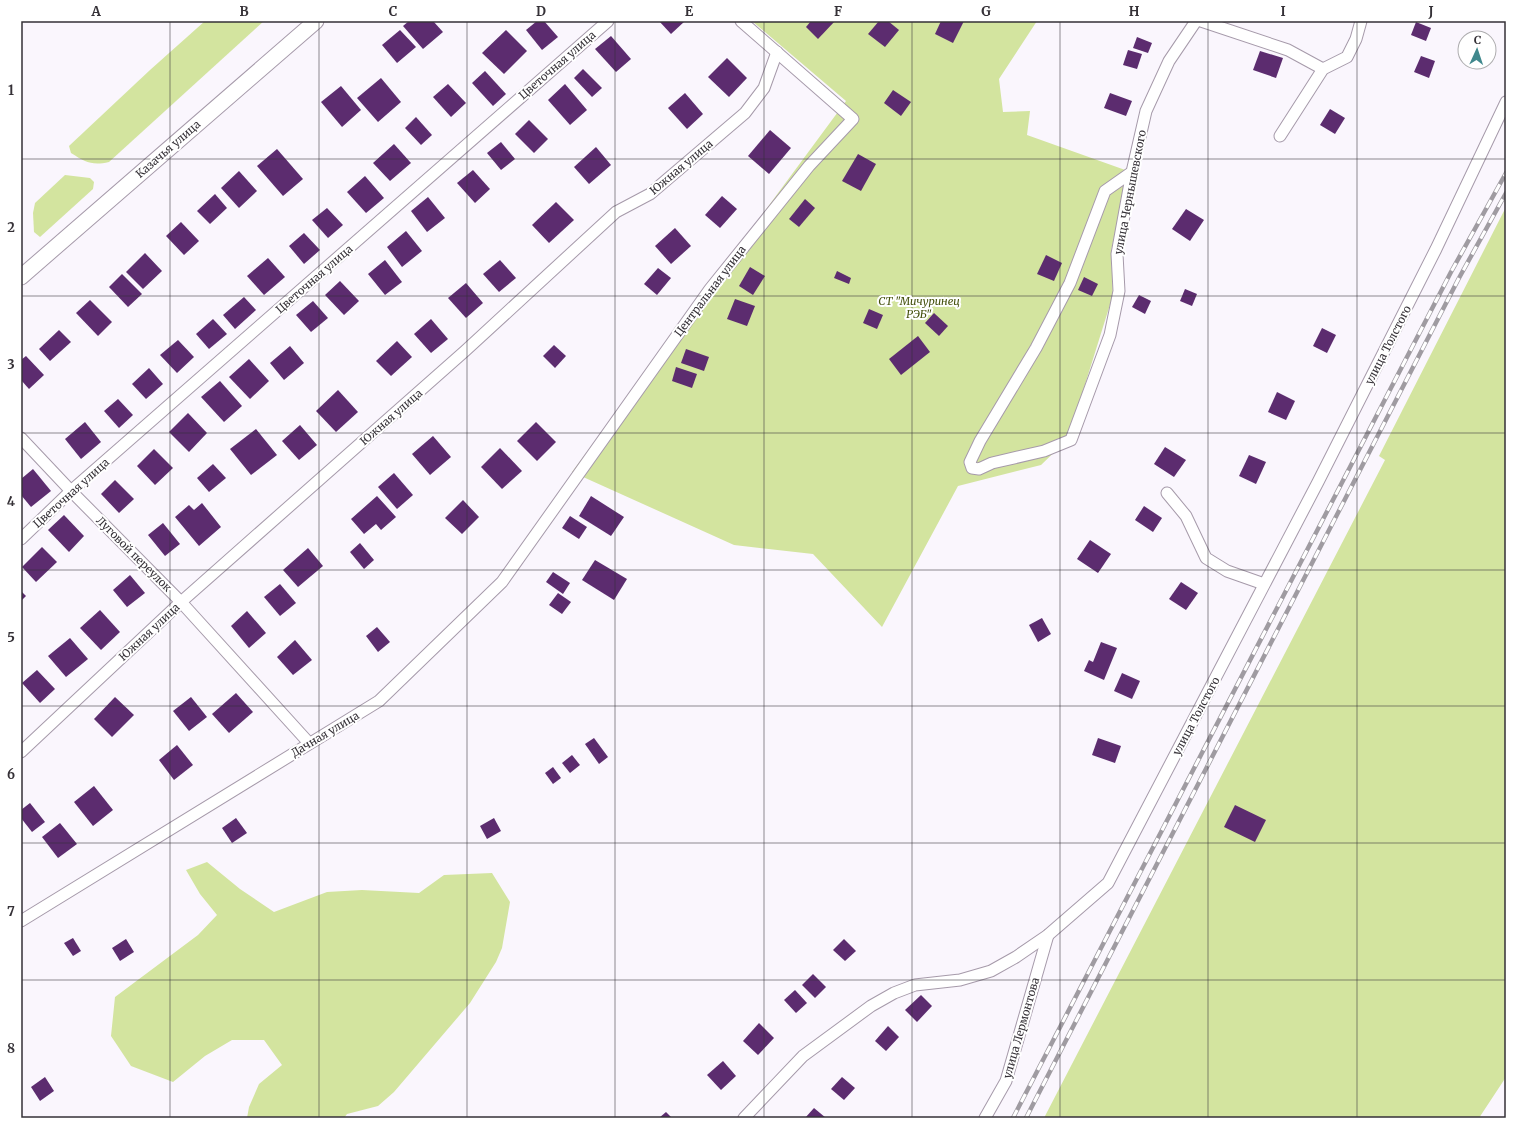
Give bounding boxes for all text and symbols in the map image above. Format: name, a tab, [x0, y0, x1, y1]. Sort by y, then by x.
text: A	[90, 3, 101, 20]
text: B	[239, 3, 249, 20]
text: C	[389, 3, 398, 20]
text: D	[536, 3, 546, 20]
text: E	[685, 3, 694, 20]
text: F	[834, 3, 842, 20]
text: G	[981, 3, 991, 20]
text: H	[1129, 3, 1140, 20]
text: I	[1280, 3, 1286, 20]
text: J	[1427, 3, 1434, 20]
street label: Цветочная улица	[516, 28, 598, 102]
north arrow	[1457, 30, 1497, 70]
text: С	[1474, 33, 1482, 47]
text: 1	[8, 82, 14, 99]
street label: Казачья улица	[133, 117, 203, 181]
street label: улица Чернышевского	[1111, 128, 1149, 256]
street label: Южная улица	[647, 136, 716, 197]
text: 2	[7, 219, 15, 236]
street label: Цветочная улица	[273, 242, 355, 316]
street label: Центральная улица	[671, 243, 749, 339]
park label: СТ "Мичуринец РЭБ"	[878, 294, 960, 321]
street label: улица Толстого	[1362, 303, 1414, 387]
text: 3	[7, 356, 15, 373]
street label: Южная улица	[357, 386, 425, 448]
street label: Цветочная улица	[30, 455, 112, 531]
text: 4	[7, 493, 16, 510]
street label: Луговой переулок	[93, 513, 175, 595]
street label: Южная улица	[116, 600, 182, 664]
text: 5	[7, 629, 15, 646]
street label: улица Толстого	[1169, 674, 1223, 758]
street label: Дачная улица	[288, 708, 362, 760]
text: 6	[7, 766, 15, 783]
text: 7	[7, 903, 15, 920]
street label: улица Лермонтова	[1000, 976, 1042, 1080]
text: 8	[7, 1040, 15, 1057]

